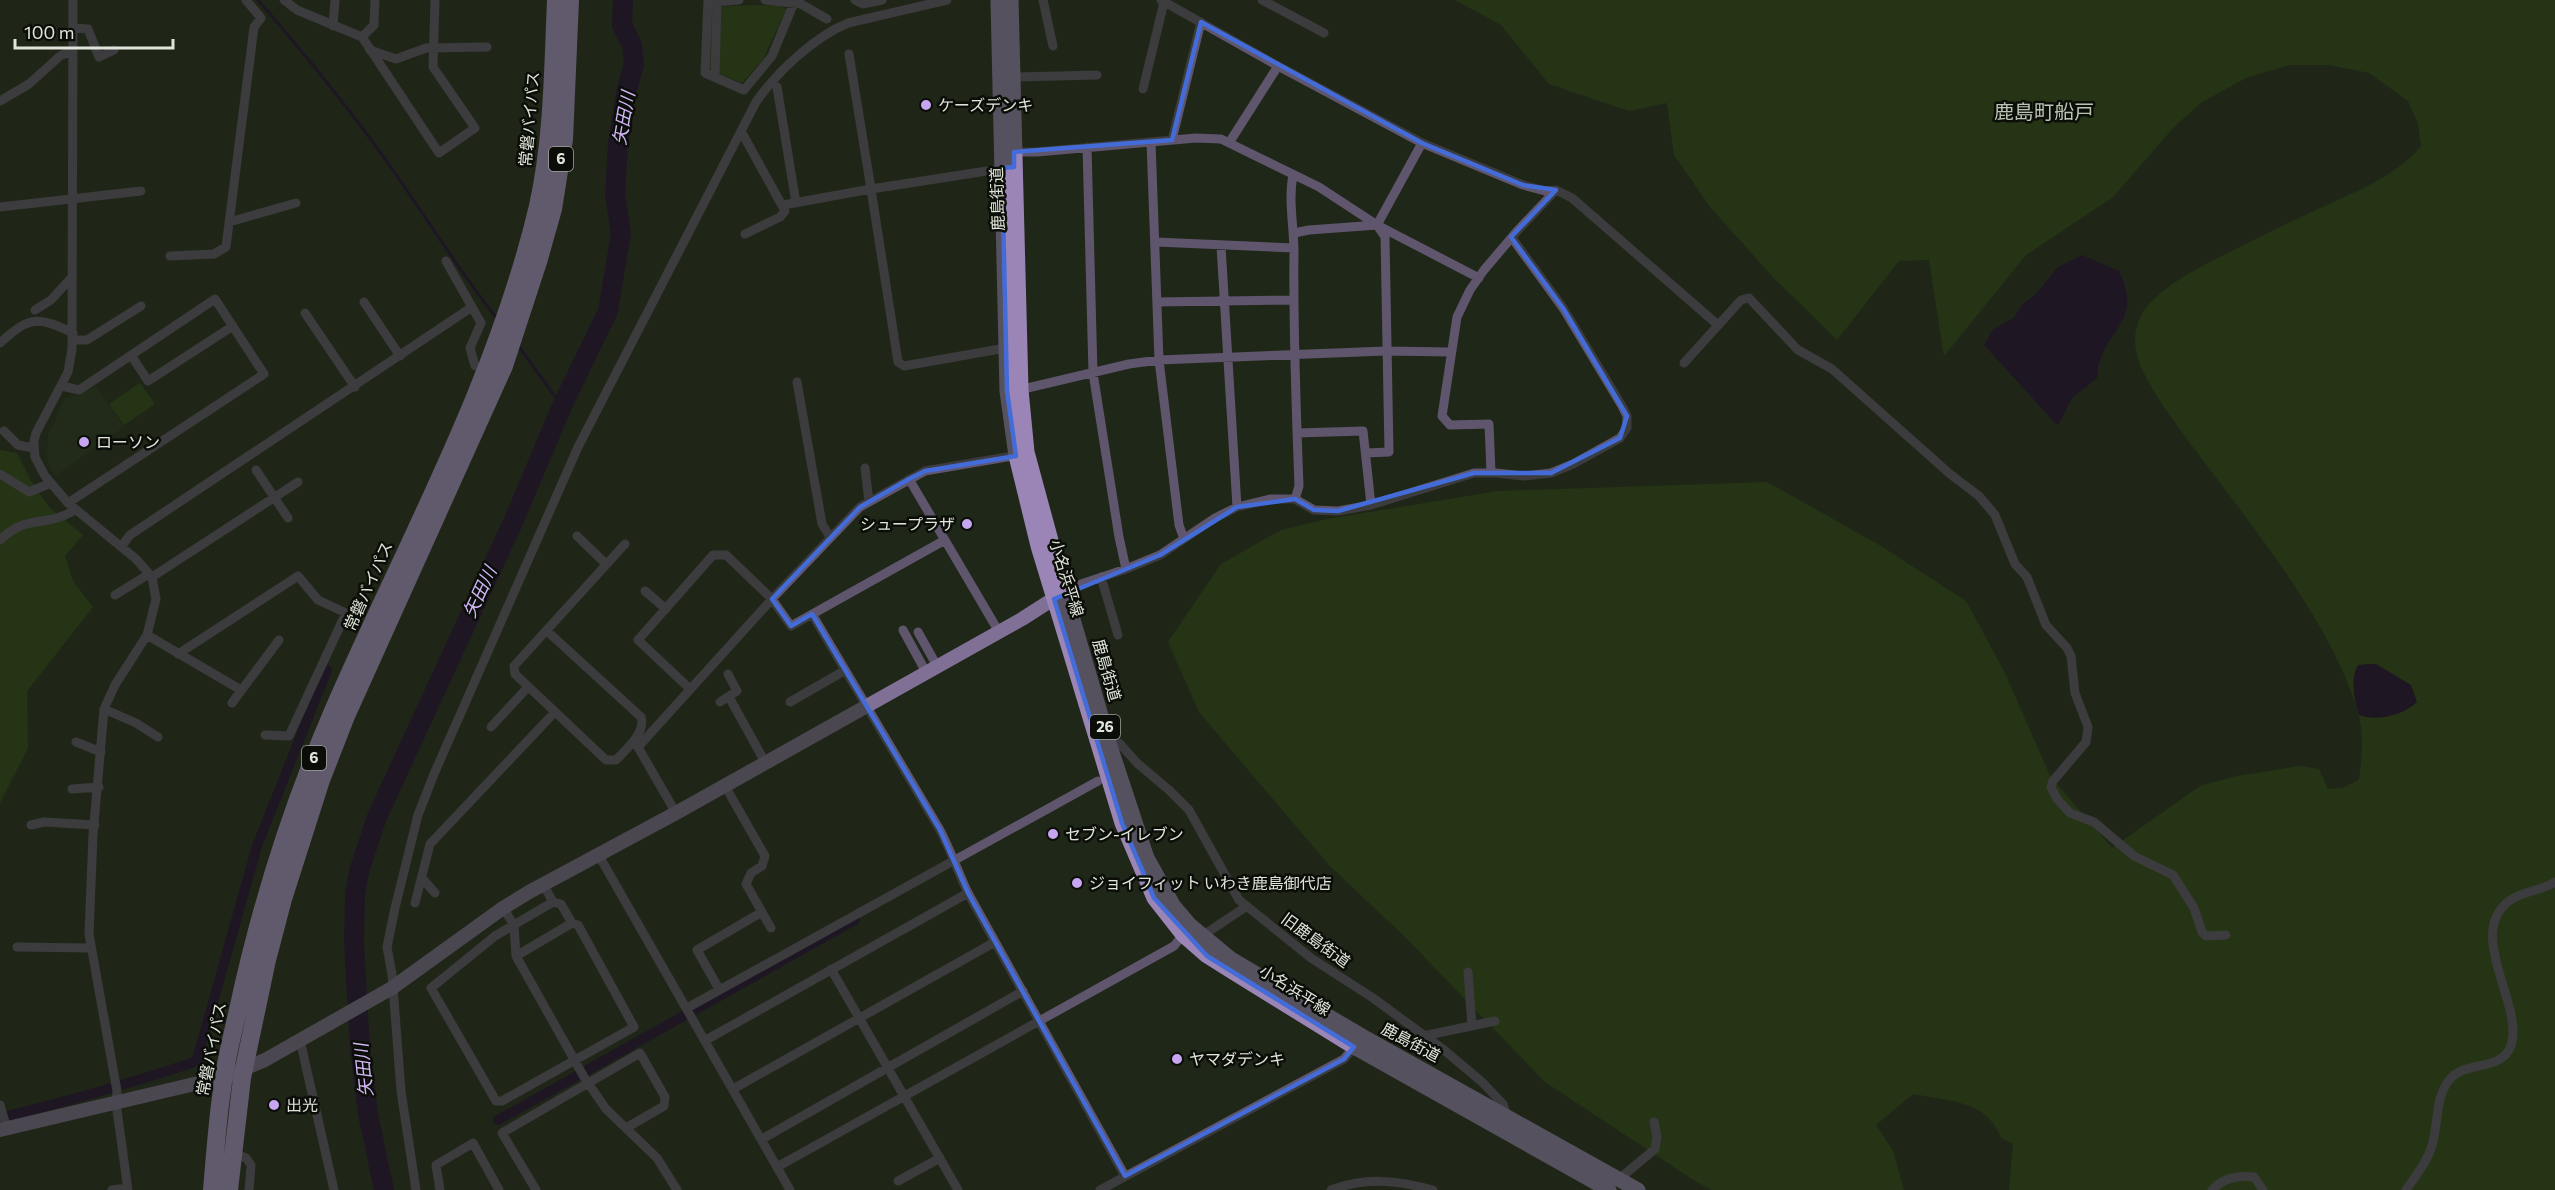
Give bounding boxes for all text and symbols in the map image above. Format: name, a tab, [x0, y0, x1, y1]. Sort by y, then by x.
scale bar	[15, 12, 172, 50]
text: 100 m	[24, 21, 74, 43]
street label: 常磐バイパス	[515, 70, 542, 167]
water label: 矢田川	[607, 87, 639, 146]
place label: ケーズデンキ	[938, 95, 1033, 114]
marker: ケーズデンキ	[919, 98, 933, 112]
district label: 鹿島町船戸	[1994, 99, 2094, 123]
road number: 6	[549, 147, 573, 171]
street label: 鹿島街道	[986, 167, 1007, 231]
place label: ローソン	[96, 432, 160, 451]
marker: ローソン	[77, 435, 91, 449]
place label: シュープラザ	[860, 514, 955, 533]
marker: シュープラザ	[960, 517, 974, 531]
street label: 小名浜平線	[1047, 537, 1088, 619]
street label: 常磐バイパス	[339, 538, 396, 633]
water label: 矢田川	[458, 561, 501, 621]
street label: 鹿島街道	[1090, 636, 1125, 703]
road number: 26	[1090, 715, 1120, 739]
road number: 6	[302, 746, 326, 770]
place label: セブン-イレブン	[1065, 824, 1184, 843]
marker: セブン-イレブン	[1046, 827, 1060, 841]
place label: ジョイフィット いわき鹿島御代店	[1089, 873, 1332, 892]
marker: ジョイフィット いわき鹿島御代店	[1070, 876, 1084, 890]
street label: 旧鹿島街道	[1278, 908, 1354, 971]
street label: 小名浜平線	[1256, 960, 1334, 1019]
street label: 常磐バイパス	[192, 1000, 229, 1098]
street label: 鹿島街道	[1379, 1018, 1444, 1065]
water label: 矢田川	[349, 1040, 377, 1098]
place label: ヤマダデンキ	[1189, 1049, 1285, 1068]
marker: ヤマダデンキ	[1170, 1052, 1184, 1066]
place label: 出光	[286, 1095, 318, 1114]
marker: 出光	[267, 1098, 281, 1112]

